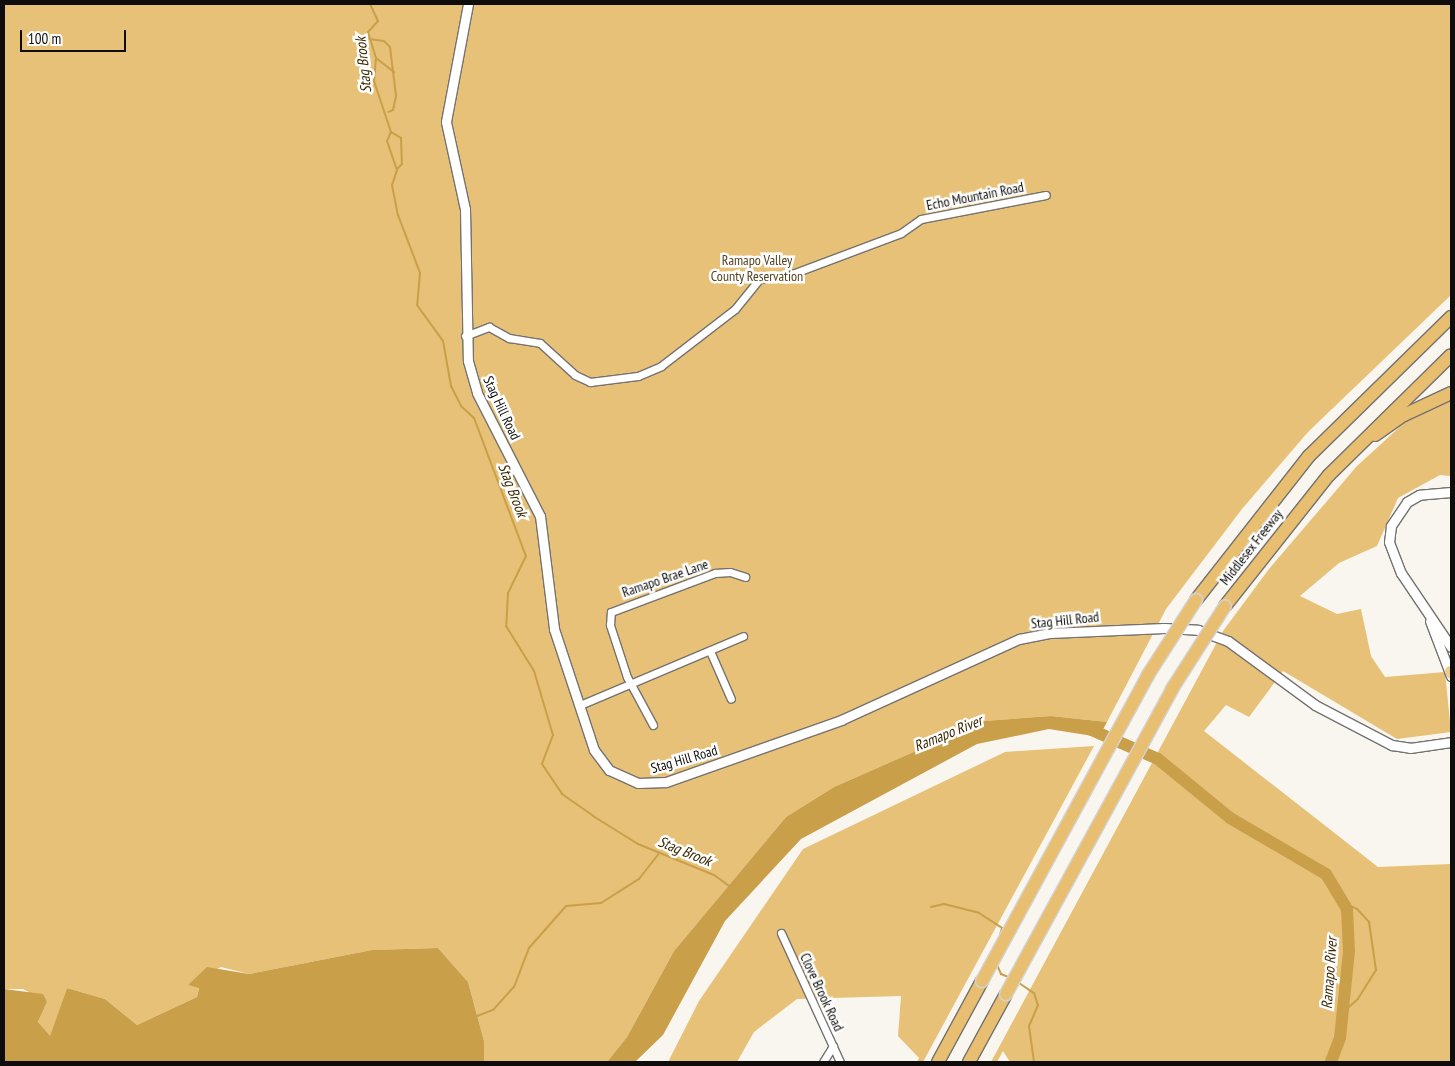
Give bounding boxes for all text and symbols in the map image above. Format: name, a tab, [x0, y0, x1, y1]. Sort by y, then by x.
scale bar	[22, 20, 129, 52]
text: 100 m	[28, 29, 61, 48]
water label: Stag Brook	[351, 36, 375, 94]
street label: Echo Mountain Road	[925, 178, 1025, 214]
park label: Ramapo Valley County Reservation	[711, 252, 803, 284]
street label: Stag Hill Road	[480, 373, 524, 443]
water label: Stag Brook	[495, 461, 531, 519]
street label: Middlesex Freeway	[1216, 505, 1286, 589]
street label: Ramapo Brae Lane	[620, 555, 710, 601]
street label: Stag Hill Road	[1030, 608, 1100, 632]
water label: Ramapo River	[911, 711, 985, 755]
street label: Stag Hill Road	[649, 742, 719, 776]
water label: Stag Brook	[656, 832, 714, 870]
water label: Ramapo River	[1318, 937, 1340, 1009]
street label: Clove Brook Road	[797, 950, 847, 1034]

